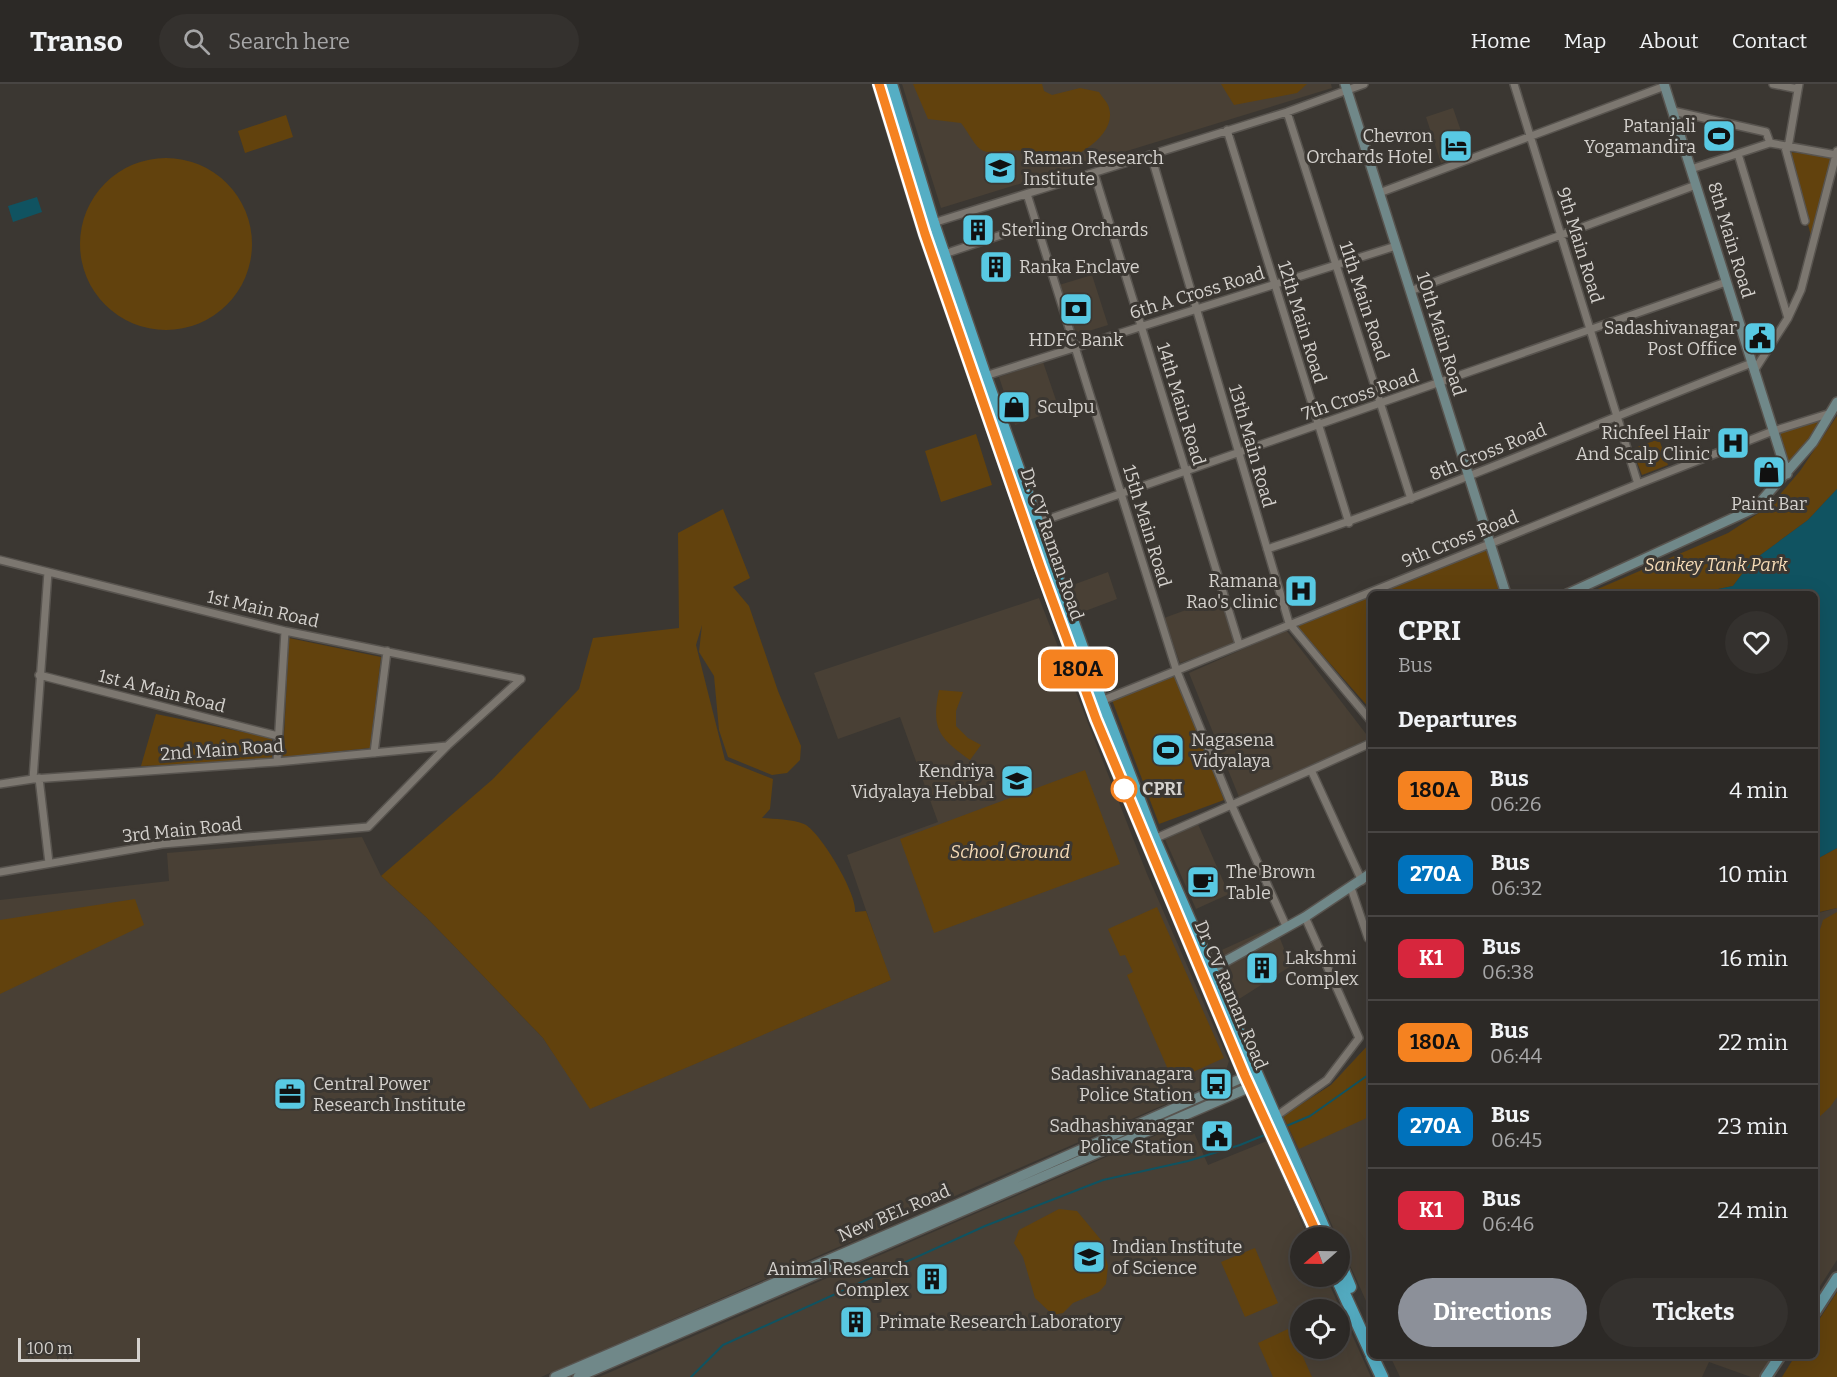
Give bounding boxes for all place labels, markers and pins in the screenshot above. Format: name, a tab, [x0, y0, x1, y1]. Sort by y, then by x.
place label: Patanjali Yogamandira	[1584, 115, 1696, 158]
sports icon: Patanjali Yogamandira	[1701, 118, 1737, 154]
place label: Chevron Orchards Hotel	[1306, 125, 1434, 168]
hotel icon: Chevron Orchards Hotel	[1438, 128, 1474, 164]
place label: Raman Research Institute	[1023, 147, 1164, 190]
school or university icon: Raman Research Institute	[982, 150, 1018, 186]
building icon: Sterling Orchards	[960, 212, 996, 248]
place label: Sterling Orchards	[1001, 219, 1148, 241]
building icon: Ranka Enclave	[978, 249, 1014, 285]
place label: Ranka Enclave	[1019, 256, 1140, 278]
bank icon: HDFC Bank	[1058, 291, 1094, 327]
place label: Sadashivanagar Post Office	[1604, 317, 1737, 360]
public building icon: Sadashivanagar Post Office	[1742, 320, 1778, 356]
place label: HDFC Bank	[1029, 329, 1124, 351]
shop icon: Sculpu	[996, 389, 1032, 425]
place label: Sculpu	[1037, 396, 1095, 418]
place label: Richfeel Hair And Scalp Clinic	[1575, 422, 1710, 465]
hospital icon: Richfeel Hair And Scalp Clinic	[1715, 425, 1751, 461]
shop icon: Paint Bar	[1751, 454, 1787, 490]
place label: Paint Bar	[1731, 493, 1807, 515]
place label: Ramana Rao's clinic	[1186, 570, 1278, 613]
hospital icon: Ramana Rao's clinic	[1283, 573, 1319, 609]
place label: Nagasena Vidyalaya	[1191, 729, 1274, 772]
sports icon: Nagasena Vidyalaya	[1150, 732, 1186, 768]
place label: Kendriya Vidyalaya Hebbal	[851, 760, 994, 803]
school or university icon: Kendriya Vidyalaya Hebbal	[999, 763, 1035, 799]
marker: CPRI	[1111, 776, 1137, 802]
place label: CPRI	[1142, 778, 1183, 800]
place label: The Brown Table	[1226, 861, 1316, 904]
cafe icon: The Brown Table	[1185, 864, 1221, 900]
place label: Lakshmi Complex	[1285, 947, 1359, 990]
building icon: Lakshmi Complex	[1244, 950, 1280, 986]
place label: Sadashivanagara Police Station	[1051, 1063, 1194, 1106]
bus stop icon: Sadashivanagara Police Station	[1198, 1066, 1234, 1102]
place label: Central Power Research Institute	[313, 1073, 466, 1116]
office icon: Central Power Research Institute	[272, 1076, 308, 1112]
place label: Sadhashivanagar Police Station	[1049, 1115, 1195, 1158]
public building icon: Sadhashivanagar Police Station	[1199, 1118, 1235, 1154]
place label: Indian Institute of Science	[1112, 1236, 1242, 1279]
school or university icon: Indian Institute of Science	[1071, 1239, 1107, 1275]
place label: Animal Research Complex	[767, 1258, 909, 1301]
building icon: Animal Research Complex	[914, 1261, 950, 1297]
building icon: Primate Research Laboratory	[838, 1304, 874, 1340]
place label: Primate Research Laboratory	[879, 1311, 1123, 1333]

